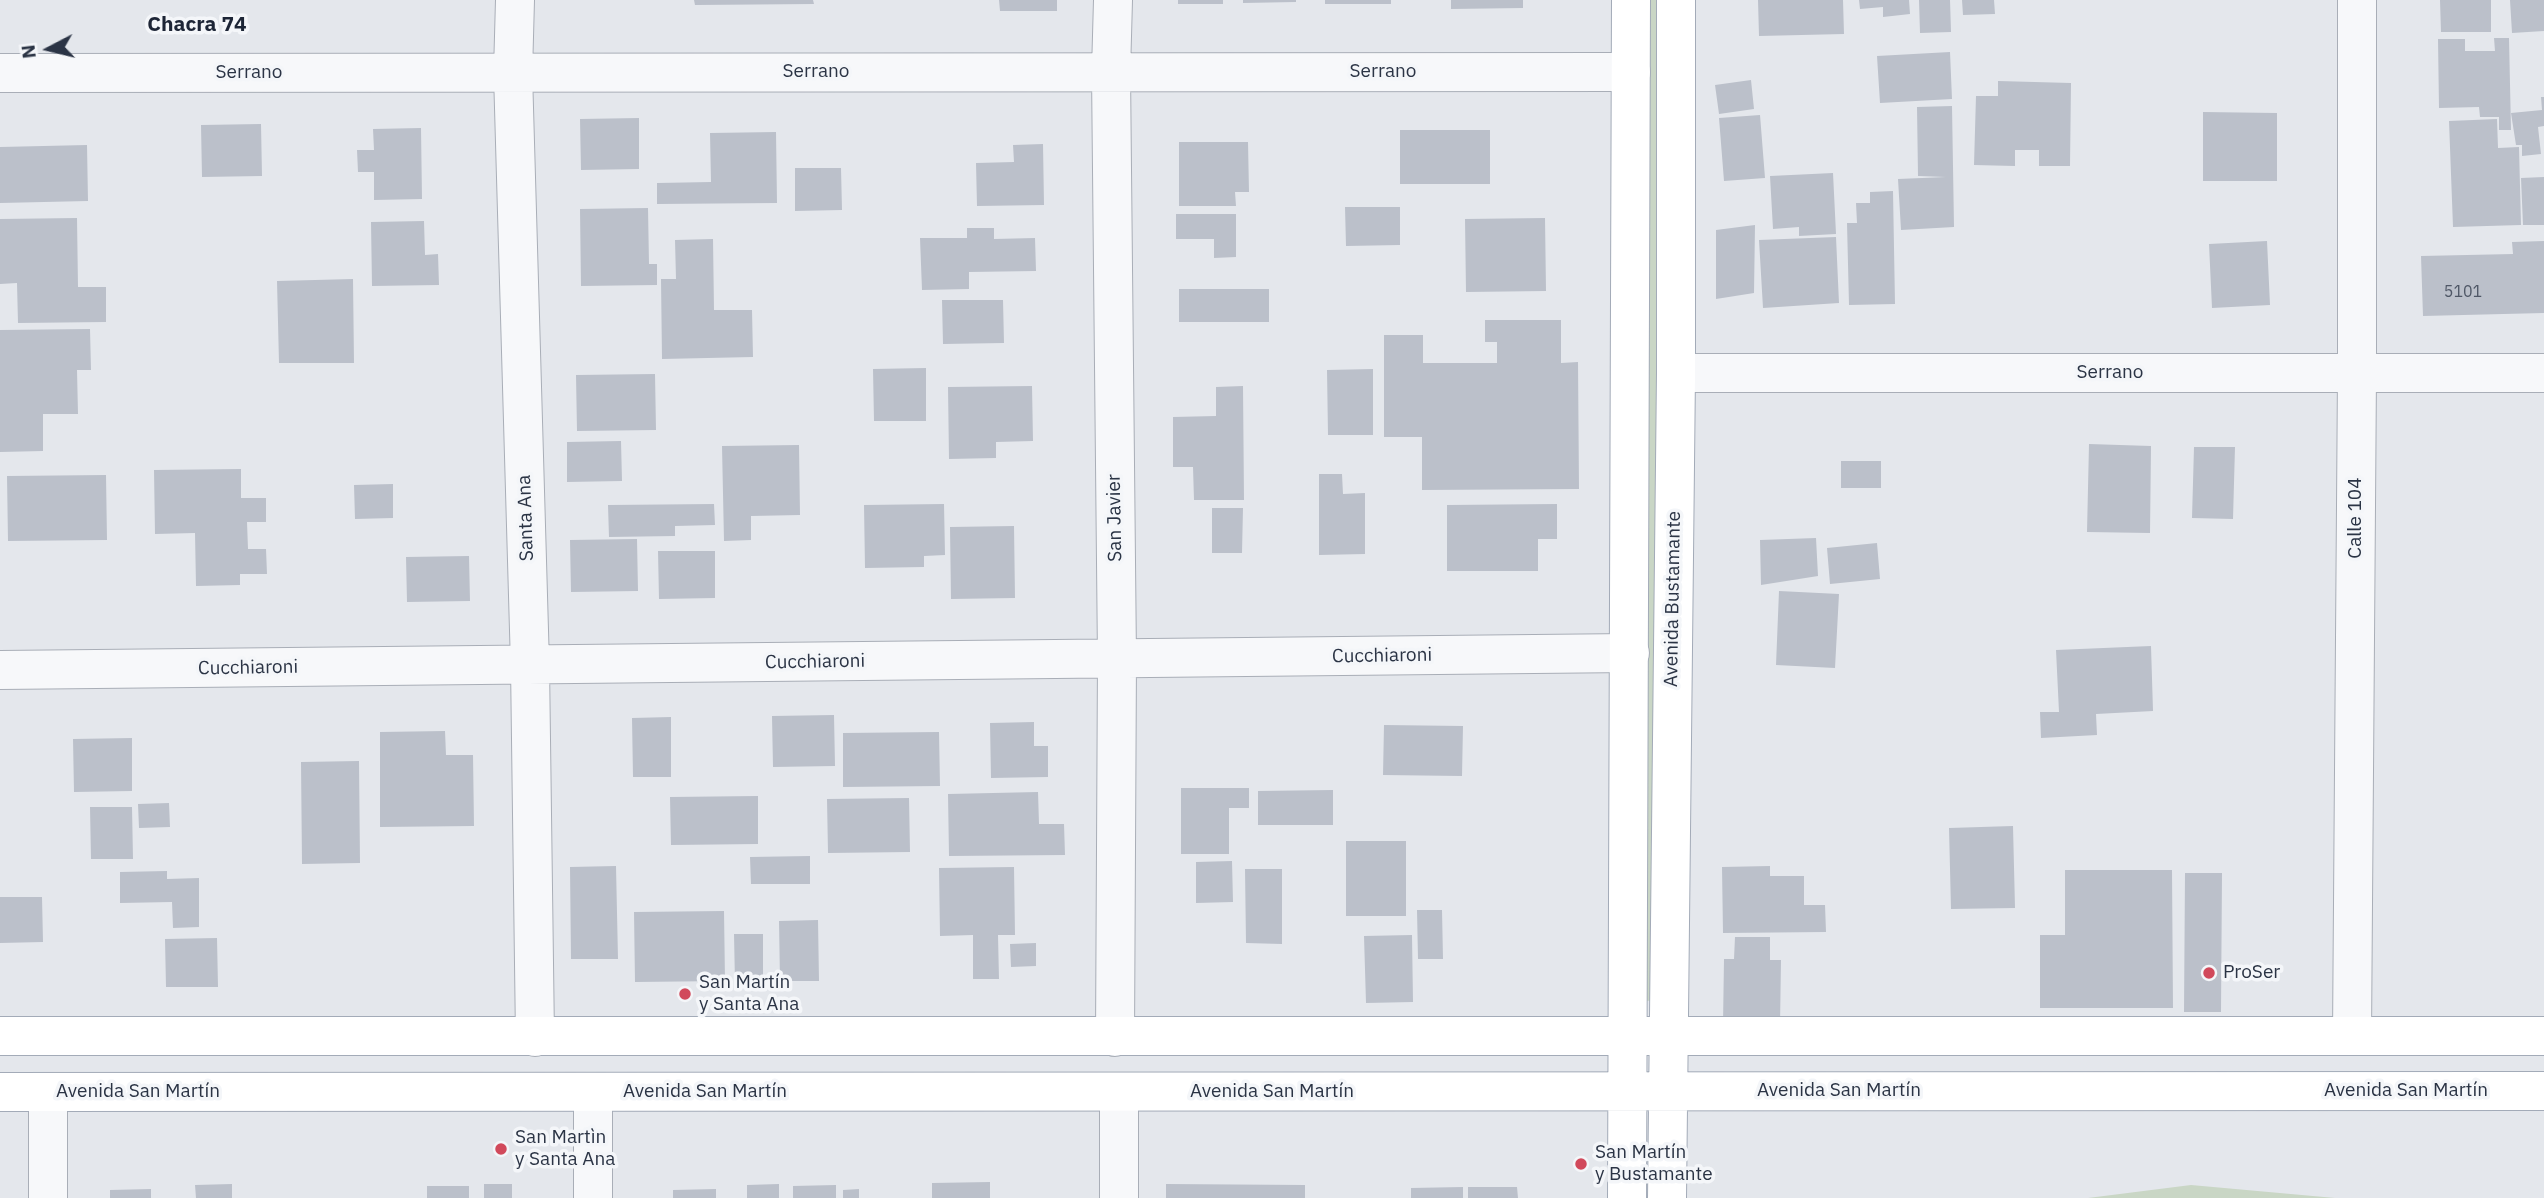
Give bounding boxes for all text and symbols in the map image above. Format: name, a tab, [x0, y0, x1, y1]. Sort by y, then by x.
district label: Chacra 74	[147, 12, 247, 38]
north arrow	[14, 14, 84, 84]
text: N	[15, 43, 41, 60]
street label: Serrano	[783, 61, 849, 83]
street label: Serrano	[1350, 61, 1416, 83]
street label: Serrano	[216, 62, 282, 84]
house number: 5101	[2444, 282, 2482, 302]
street label: Serrano	[2077, 362, 2143, 384]
street label: Santa Ana	[513, 474, 539, 562]
street label: San Javier	[1103, 474, 1127, 562]
street label: Calle 104	[2345, 477, 2367, 559]
street label: Avenida Bustamante	[1660, 511, 1686, 687]
street label: Cucchiaroni	[1332, 644, 1432, 668]
street label: Cucchiaroni	[765, 650, 865, 674]
street label: Cucchiaroni	[198, 656, 298, 680]
place label: ProSer	[2223, 962, 2280, 984]
marker: ProSer	[2201, 965, 2217, 981]
place label: San Martín y Santa Ana	[699, 972, 799, 1016]
marker: San Martín y Santa Ana	[677, 986, 693, 1002]
street label: Avenida San Martín	[1757, 1080, 1921, 1102]
street label: Avenida San Martín	[2324, 1080, 2488, 1102]
street label: Avenida San Martín	[56, 1081, 220, 1103]
street label: Avenida San Martín	[623, 1081, 787, 1103]
street label: Avenida San Martín	[1190, 1081, 1354, 1103]
place label: San Martìn y Santa Ana	[515, 1127, 615, 1171]
marker: San Martìn y Santa Ana	[493, 1141, 509, 1157]
place label: San Martín y Bustamante	[1595, 1142, 1713, 1186]
marker: San Martín y Bustamante	[1573, 1156, 1589, 1172]

